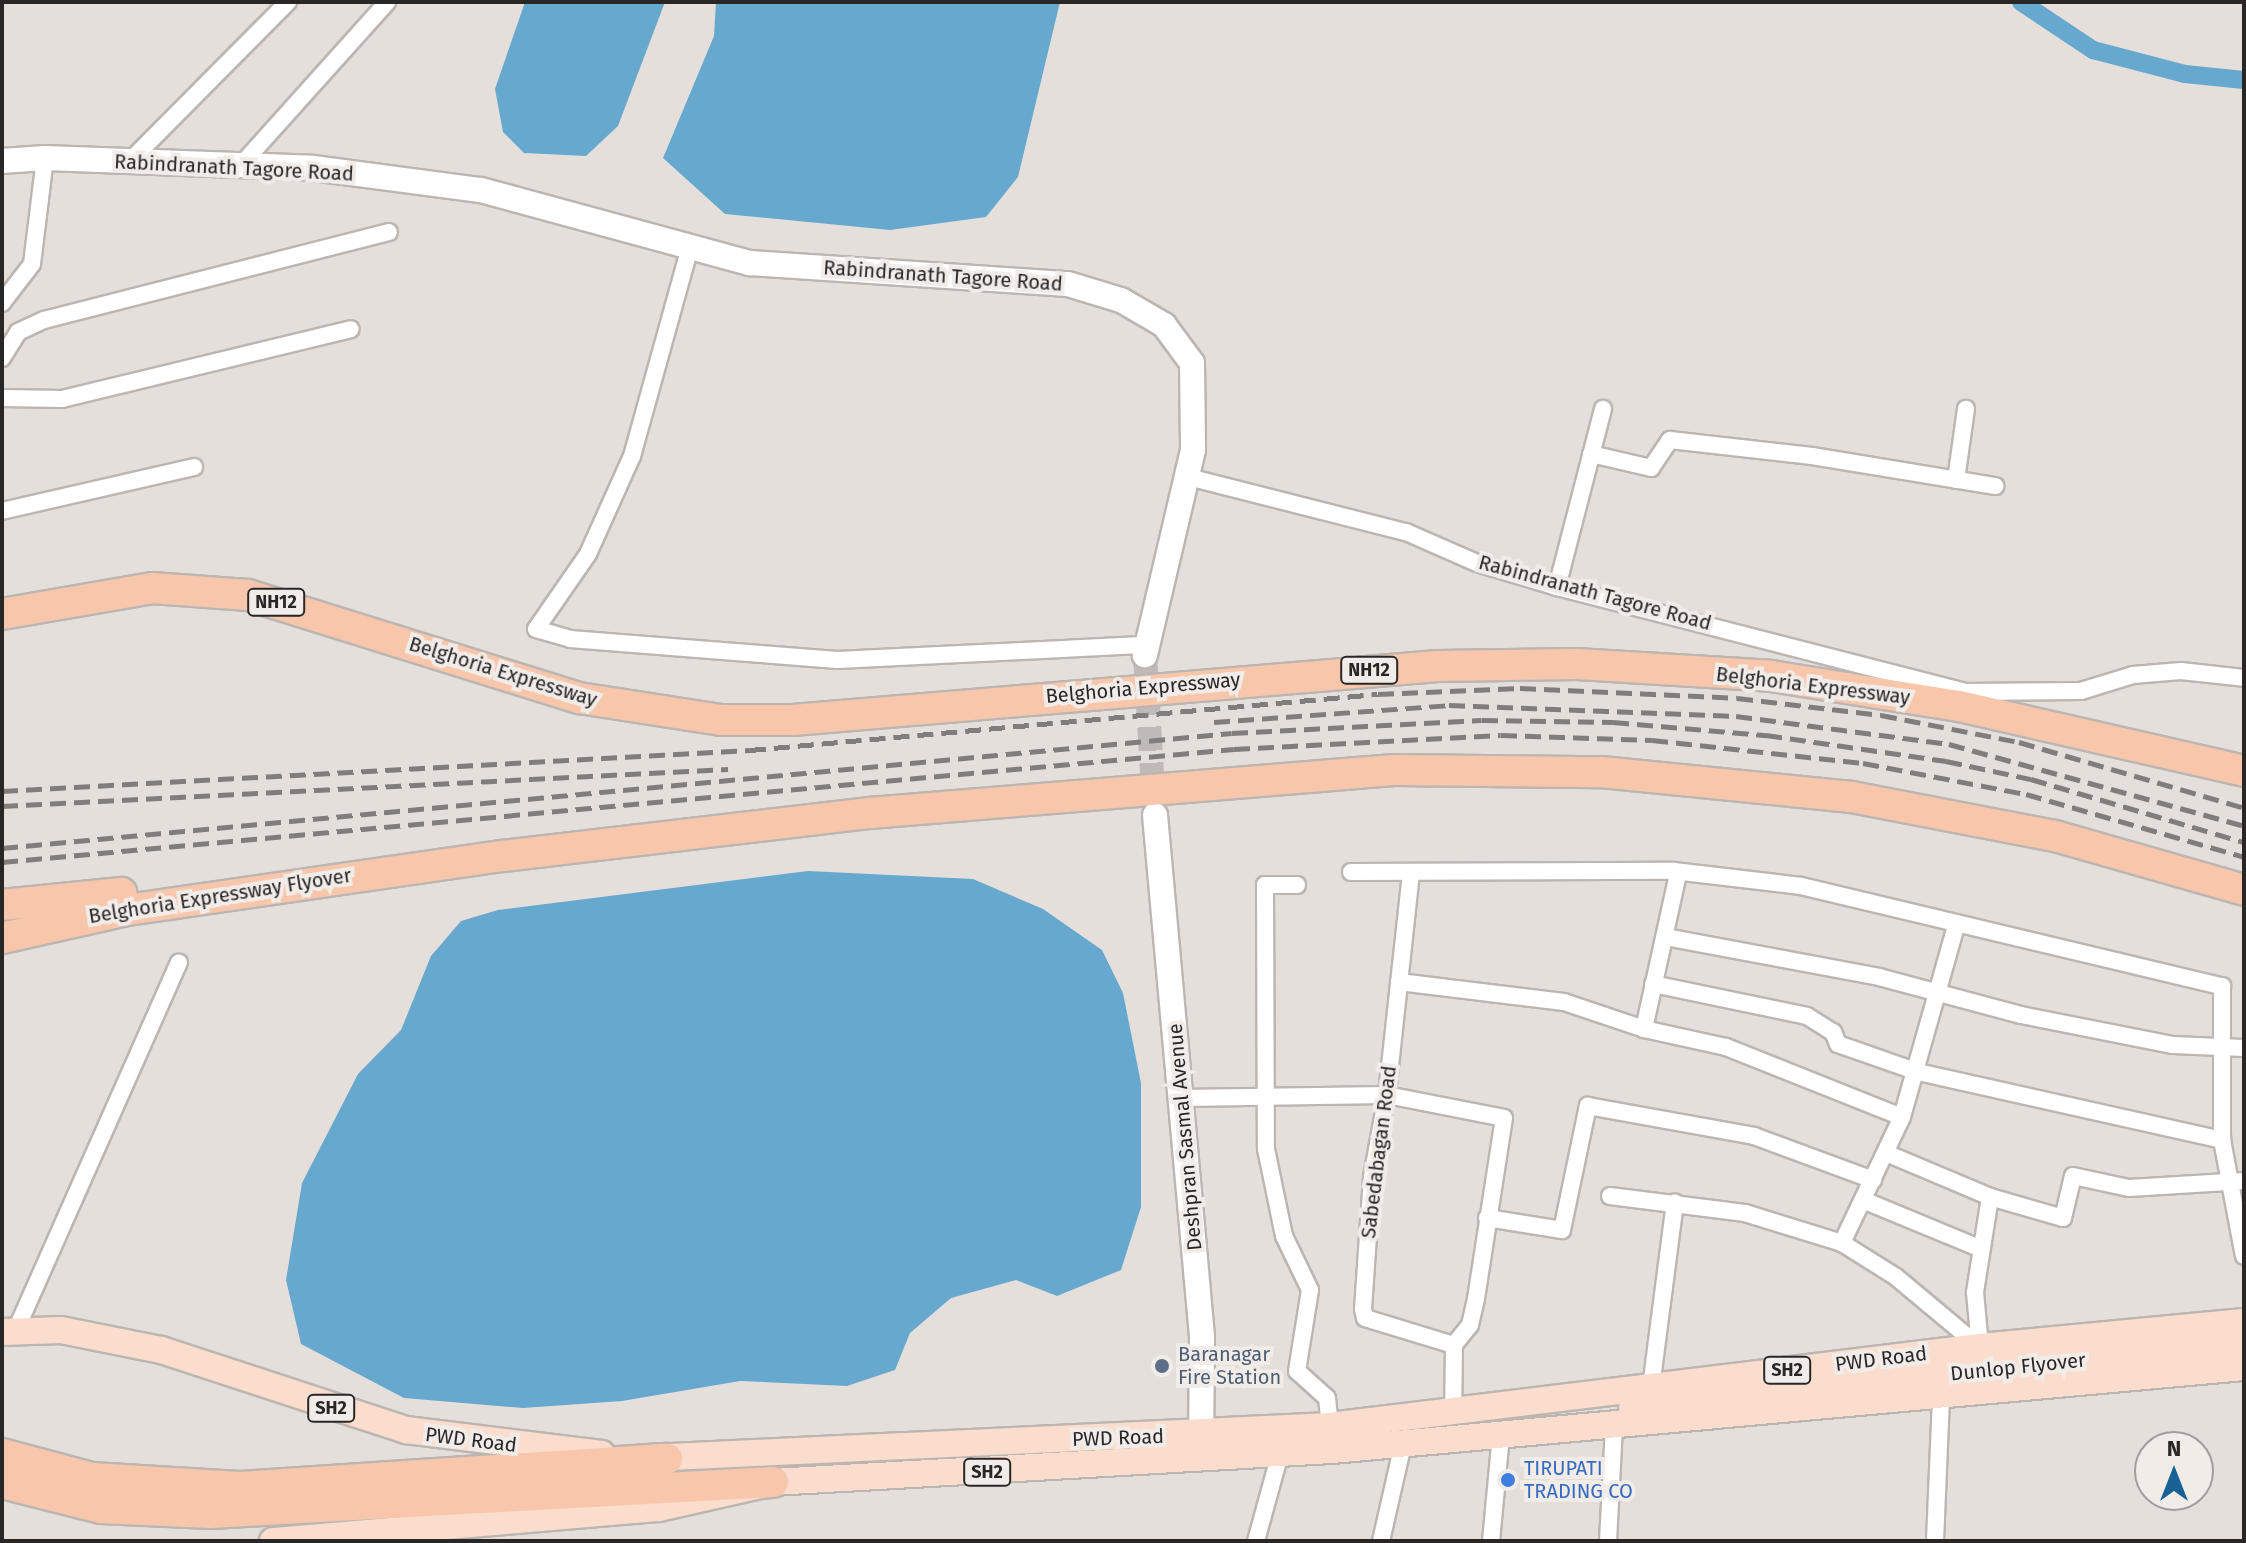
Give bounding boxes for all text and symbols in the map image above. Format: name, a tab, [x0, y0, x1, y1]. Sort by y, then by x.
street label: Rabindranath Tagore Road	[114, 150, 354, 186]
street label: Rabindranath Tagore Road	[822, 256, 1064, 296]
street label: Rabindranath Tagore Road	[1476, 550, 1714, 636]
road number: NH12	[246, 588, 306, 616]
street label: Belghoria Expressway	[406, 632, 600, 712]
road number: NH12	[1339, 656, 1399, 684]
street label: Belghoria Expressway	[1715, 662, 1911, 710]
street label: Belghoria Expressway	[1045, 668, 1241, 708]
street label: Belghoria Expressway Flyover	[87, 863, 353, 929]
street label: Deshpran Sasmal Avenue	[1163, 1022, 1207, 1252]
street label: Sabedabagan Road	[1356, 1064, 1402, 1240]
street label: PWD Road	[1834, 1341, 1928, 1377]
place label: Baranagar Fire Station	[1178, 1342, 1281, 1389]
street label: Dunlop Flyover	[1949, 1348, 2087, 1386]
road number: SH2	[1763, 1356, 1811, 1384]
marker: Baranagar Fire Station	[1153, 1357, 1171, 1375]
road number: SH2	[307, 1394, 355, 1422]
street label: PWD Road	[424, 1422, 518, 1458]
street label: PWD Road	[1071, 1424, 1165, 1452]
north arrow	[2134, 1431, 2214, 1511]
text: N	[2167, 1435, 2181, 1462]
place label: TIRUPATI TRADING CO	[1524, 1456, 1633, 1503]
road number: SH2	[963, 1458, 1011, 1486]
marker: TIRUPATI TRADING CO	[1499, 1471, 1517, 1489]

